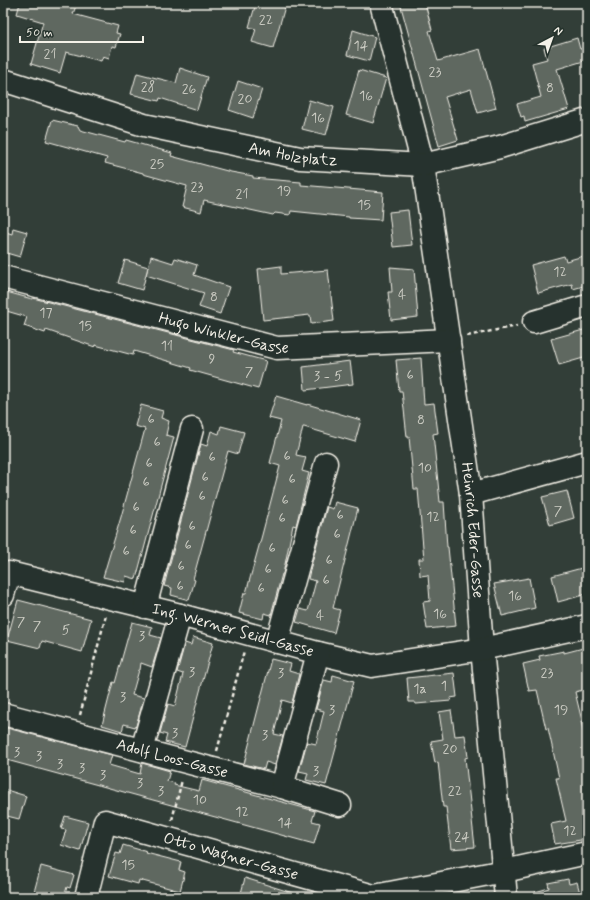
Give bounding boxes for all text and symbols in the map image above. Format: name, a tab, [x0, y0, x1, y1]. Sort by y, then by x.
house number: 22	[259, 11, 273, 29]
scale bar	[20, 18, 143, 44]
north arrow	[532, 18, 572, 58]
text: N	[551, 24, 565, 39]
text: 50 m	[26, 25, 53, 41]
house number: 14	[354, 37, 369, 55]
house number: 21	[44, 45, 56, 63]
house number: 23	[429, 63, 441, 81]
house number: 28	[141, 78, 155, 96]
house number: 8	[546, 79, 554, 97]
house number: 26	[182, 80, 197, 98]
house number: 16	[359, 87, 373, 105]
house number: 20	[238, 90, 252, 108]
house number: 16	[311, 109, 325, 127]
street label: Am Holzplatz	[247, 137, 338, 171]
house number: 25	[150, 155, 164, 173]
house number: 23	[191, 178, 203, 196]
house number: 19	[277, 182, 291, 200]
house number: 21	[236, 185, 248, 203]
house number: 15	[357, 196, 371, 214]
house number: 12	[553, 263, 567, 281]
house number: 4	[398, 286, 406, 304]
house number: 8	[210, 288, 218, 306]
house number: 17	[39, 304, 53, 322]
street label: Hugo Winkler-Gasse	[156, 307, 289, 359]
house number: 15	[78, 317, 92, 335]
house number: 11	[161, 337, 173, 355]
house number: 9	[209, 350, 216, 368]
house number: 7	[245, 363, 254, 381]
house number: 6	[406, 366, 414, 384]
house number: 3 - 5	[314, 367, 342, 385]
house number: 6	[147, 410, 155, 428]
house number: 8	[417, 411, 425, 429]
house number: 6	[153, 433, 161, 451]
house number: 6	[283, 447, 291, 465]
house number: 6	[208, 448, 216, 466]
house number: 6	[145, 454, 153, 472]
house number: 10	[418, 459, 432, 477]
street label: Heinrich Eder-Gasse	[456, 461, 489, 599]
house number: 6	[201, 468, 209, 486]
house number: 6	[288, 470, 296, 488]
house number: 6	[142, 473, 150, 491]
house number: 6	[198, 487, 206, 505]
house number: 6	[281, 491, 289, 509]
house number: 6	[132, 498, 140, 516]
house number: 7	[554, 502, 563, 520]
house number: 6	[336, 506, 344, 524]
house number: 12	[426, 508, 440, 526]
house number: 6	[278, 509, 286, 527]
house number: 6	[188, 517, 196, 535]
house number: 6	[129, 521, 137, 539]
house number: 6	[333, 525, 341, 543]
house number: 6	[184, 536, 192, 554]
house number: 6	[268, 539, 276, 557]
house number: 6	[122, 542, 130, 560]
house number: 6	[325, 551, 333, 569]
house number: 6	[177, 557, 185, 575]
house number: 6	[264, 560, 272, 578]
house number: 6	[322, 571, 330, 589]
house number: 6	[176, 577, 184, 595]
house number: 6	[257, 579, 265, 597]
house number: 16	[508, 587, 522, 605]
street label: Ing. Werner Seidl-Gasse	[150, 598, 316, 662]
house number: 16	[433, 605, 447, 623]
house number: 4	[316, 607, 324, 625]
house number: 7	[17, 613, 26, 631]
house number: 7	[33, 617, 42, 635]
house number: 5	[62, 621, 70, 639]
house number: 3	[139, 627, 145, 645]
house number: 3	[189, 663, 195, 681]
house number: 3	[278, 664, 284, 682]
house number: 23	[541, 664, 553, 682]
house number: 1	[441, 677, 447, 695]
house number: 1a	[413, 680, 427, 698]
house number: 3	[120, 688, 126, 706]
house number: 3	[329, 701, 335, 719]
house number: 19	[554, 701, 568, 719]
house number: 3	[172, 724, 178, 742]
house number: 3	[262, 726, 268, 744]
street label: Adolf Loos-Gasse	[114, 734, 230, 783]
house number: 20	[443, 740, 457, 758]
house number: 3	[14, 743, 20, 761]
house number: 3	[36, 747, 42, 765]
house number: 3	[57, 755, 63, 773]
house number: 3	[79, 759, 85, 777]
house number: 3	[313, 762, 319, 780]
house number: 3	[100, 766, 106, 784]
house number: 3	[137, 774, 143, 792]
house number: 3	[158, 782, 164, 800]
house number: 22	[448, 782, 462, 800]
house number: 10	[193, 791, 207, 809]
house number: 12	[235, 803, 249, 821]
house number: 14	[278, 814, 293, 832]
house number: 12	[563, 822, 577, 840]
street label: Otto Wagner-Gasse	[161, 827, 301, 885]
house number: 24	[454, 828, 470, 846]
house number: 15	[121, 856, 135, 874]

